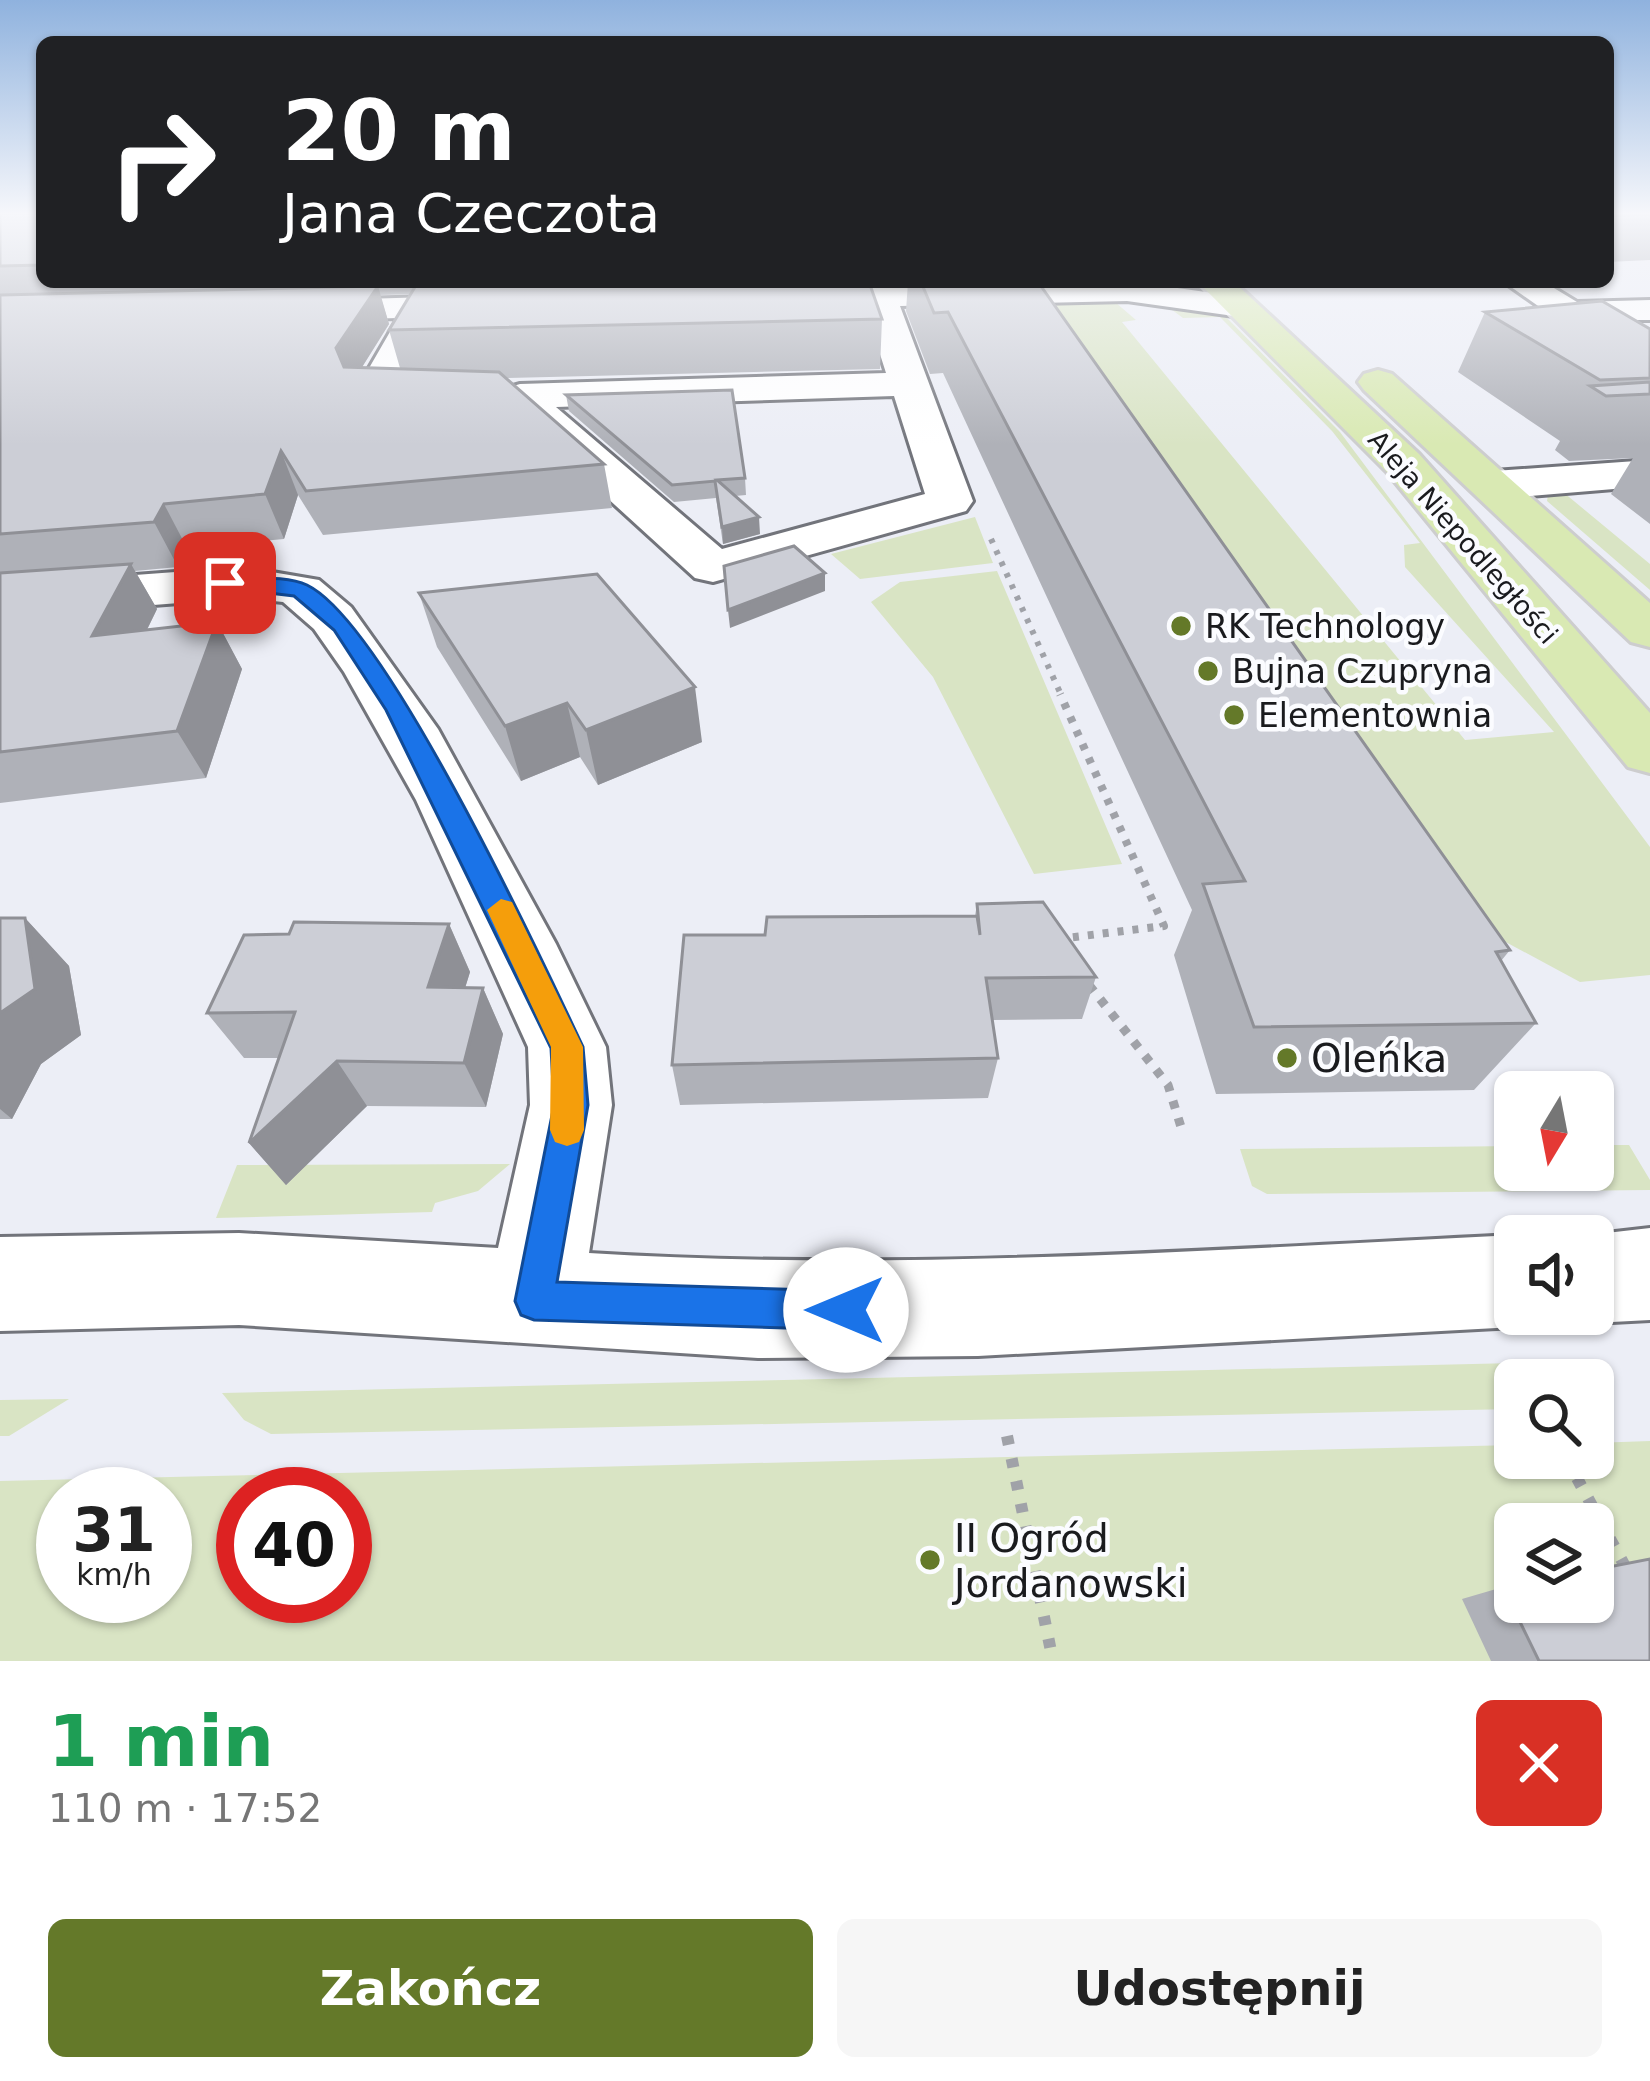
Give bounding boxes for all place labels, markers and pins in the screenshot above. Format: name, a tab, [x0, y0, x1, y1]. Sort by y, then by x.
pin	[174, 532, 276, 634]
place label: RK Technology	[1205, 607, 1445, 646]
marker: RK Technology	[1168, 613, 1194, 639]
place label: Bujna Czupryna	[1232, 652, 1493, 691]
marker: Bujna Czupryna	[1195, 658, 1221, 684]
place label: Elementownia	[1258, 696, 1492, 735]
marker: Elementownia	[1221, 702, 1247, 728]
place label: Oleńka	[1311, 1036, 1447, 1081]
marker: Oleńka	[1274, 1045, 1300, 1071]
place label: II Ogród Jordanowski	[951, 1516, 1188, 1606]
marker: II Ogród Jordanowski	[917, 1547, 943, 1573]

